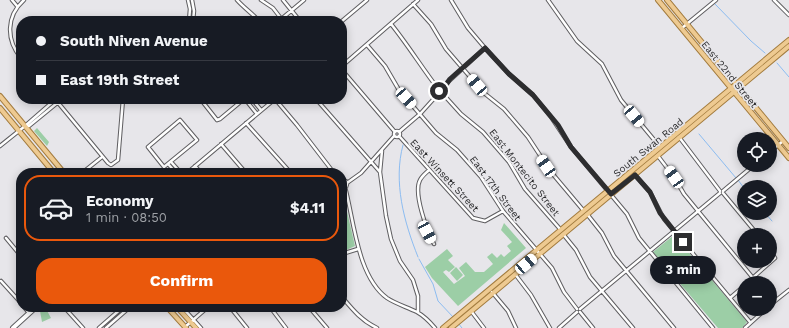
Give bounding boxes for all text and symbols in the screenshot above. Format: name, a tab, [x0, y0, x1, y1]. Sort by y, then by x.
text: South Niven Avenue	[60, 32, 208, 50]
street label: East 22nd Street	[699, 39, 760, 110]
text: East 19th Street	[60, 71, 179, 89]
car	[465, 72, 489, 98]
route start	[430, 82, 448, 100]
car	[394, 85, 418, 111]
car	[622, 103, 646, 129]
street label: South Swan Road	[611, 116, 685, 179]
street label: East Montecito Street	[487, 127, 562, 219]
map controls	[737, 132, 777, 316]
button: locate	[737, 132, 777, 172]
street label: East Winsett Street	[408, 137, 482, 215]
car	[534, 153, 558, 179]
street label: East 17th Street	[468, 154, 524, 223]
car	[662, 164, 686, 190]
button: layers	[737, 180, 777, 220]
icon: car	[38, 190, 74, 226]
text: Economy	[86, 192, 153, 210]
text: $4.11	[290, 199, 325, 217]
text: 1 min · 08:50	[86, 210, 167, 225]
car	[416, 219, 438, 245]
button: +	[737, 228, 777, 268]
route end	[674, 233, 692, 251]
car	[513, 252, 539, 276]
callout: 3 min	[650, 256, 716, 284]
button: Confirm	[36, 258, 327, 304]
text: 3 min	[665, 262, 701, 277]
button: −	[737, 276, 777, 316]

